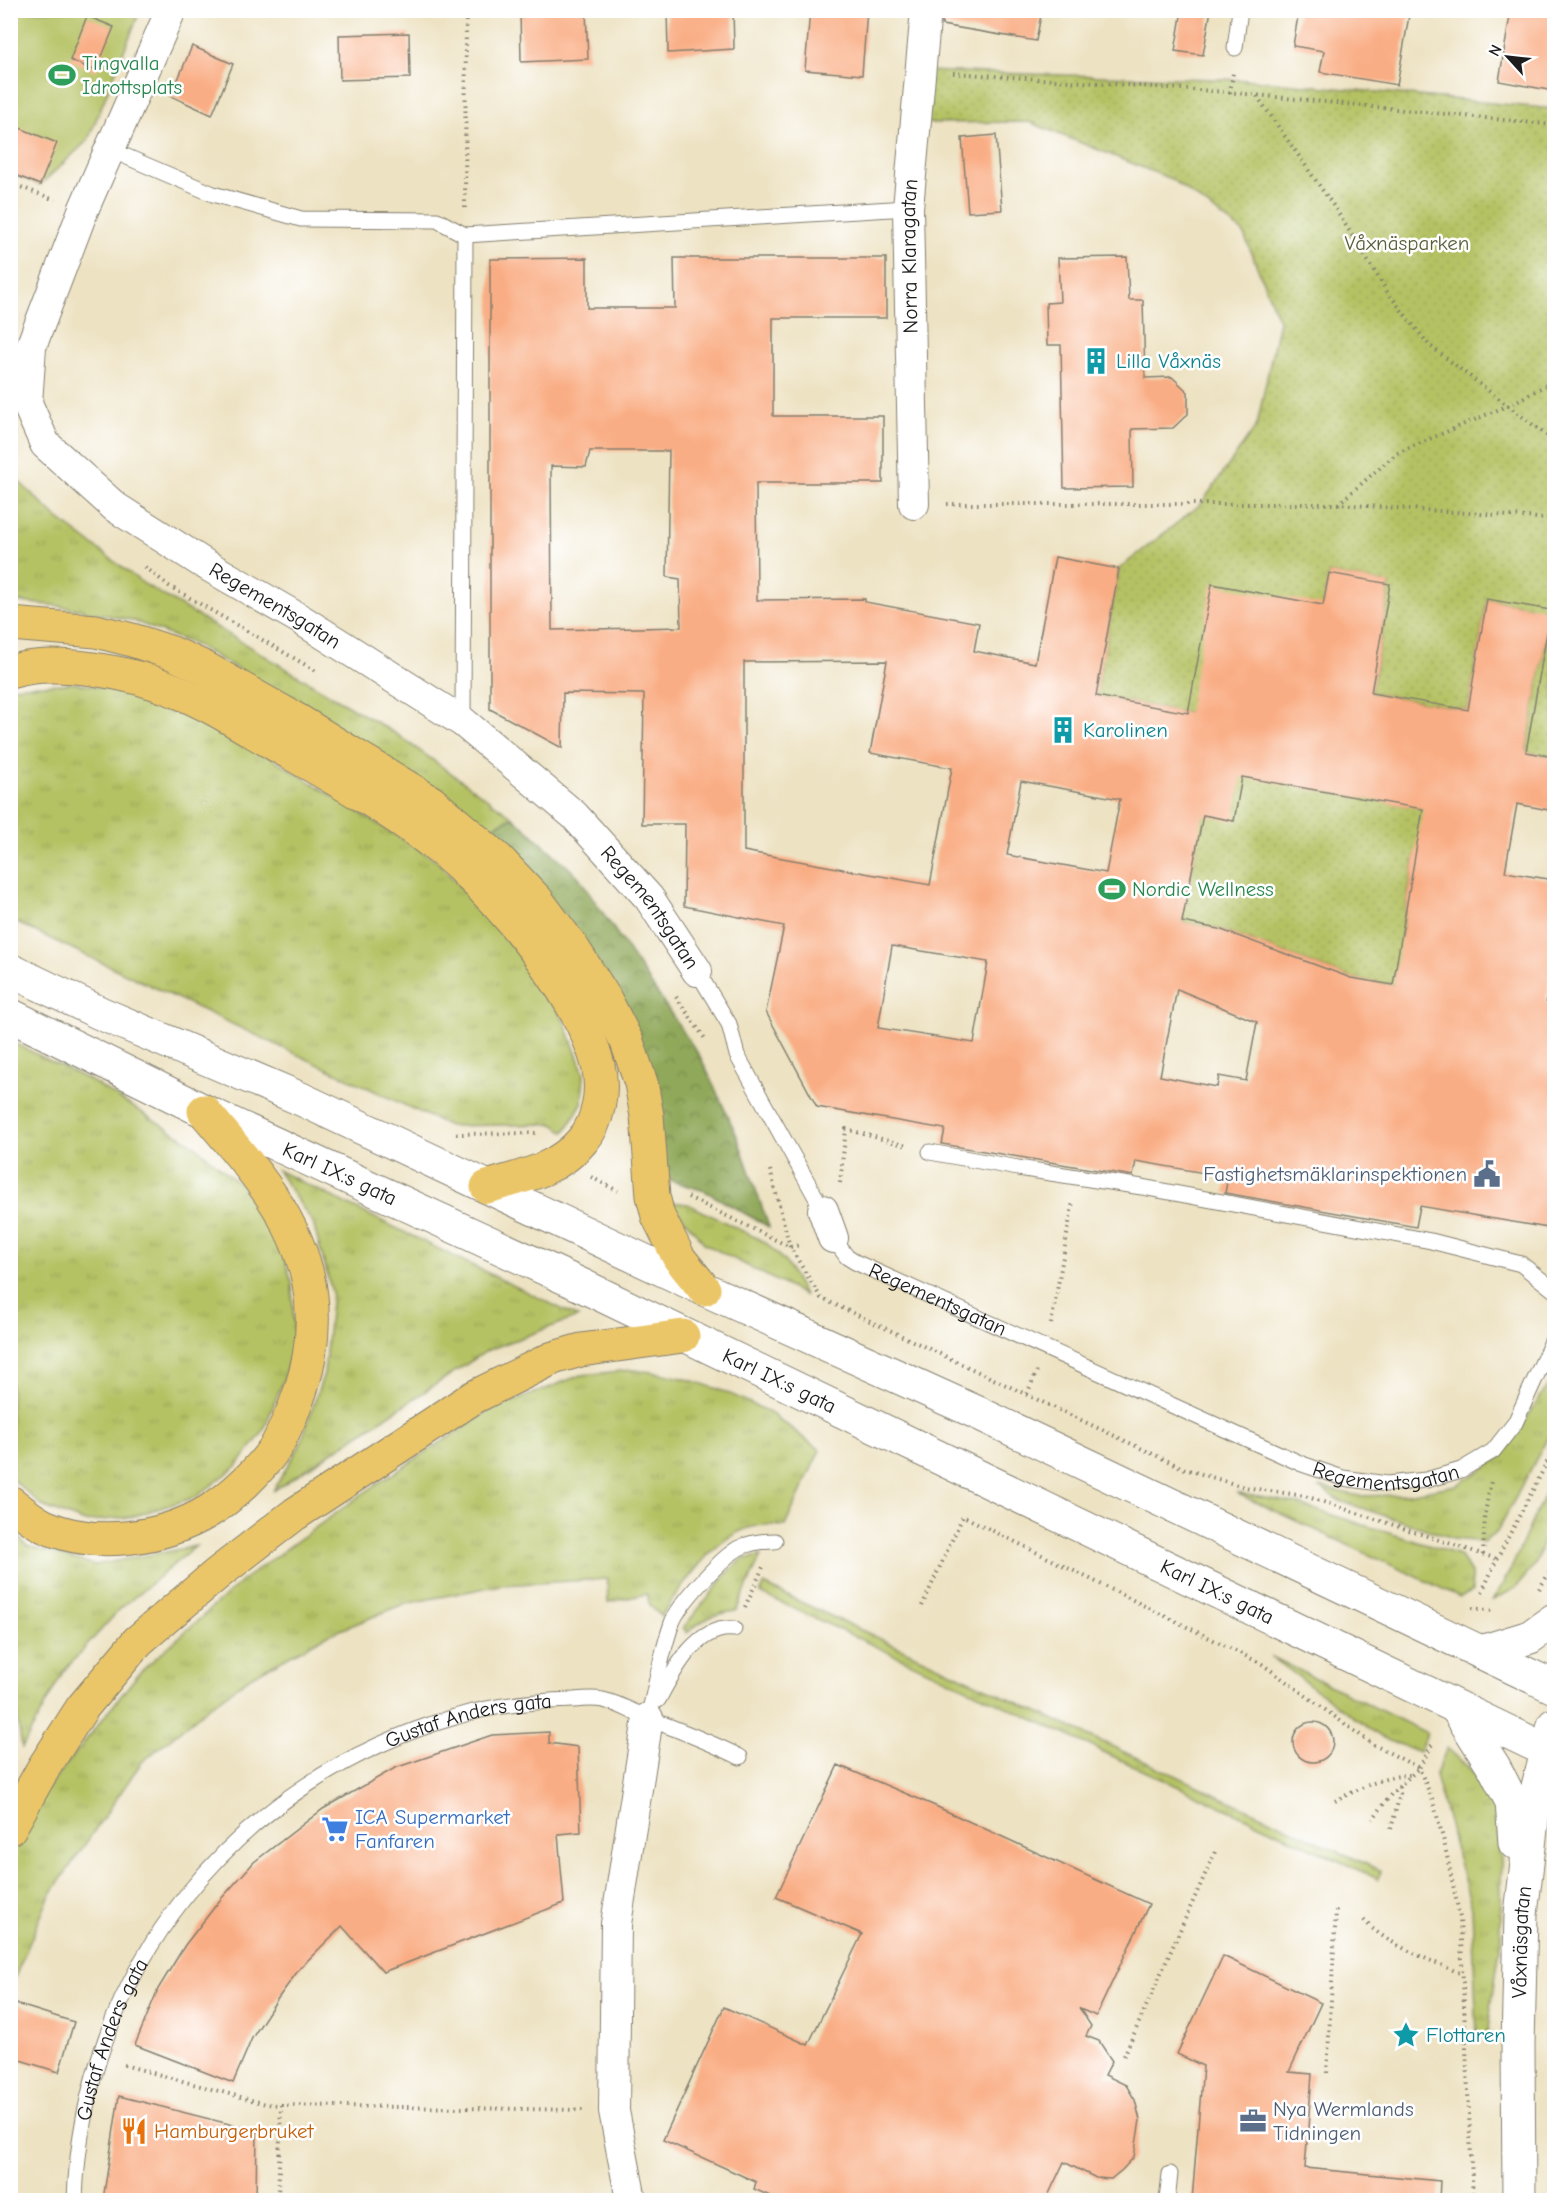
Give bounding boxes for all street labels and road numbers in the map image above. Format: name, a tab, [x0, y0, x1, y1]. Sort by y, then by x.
street label: Norra Klaragatan	[896, 178, 923, 334]
street label: Regementsgatan	[205, 557, 345, 654]
street label: Regementsgatan	[596, 841, 704, 973]
street label: Karl IX:s gata	[279, 1137, 401, 1210]
street label: Regementsgatan	[865, 1258, 1011, 1341]
street label: Karl IX:s gata	[719, 1343, 840, 1418]
street label: Regementsgatan	[1310, 1457, 1462, 1496]
street label: Karl IX:s gata	[1157, 1554, 1278, 1629]
street label: Gustaf Anders gata	[381, 1689, 552, 1753]
street label: Våxnäsgatan	[1507, 1885, 1536, 1999]
street label: Gustaf Anders gata	[72, 1954, 153, 2123]

